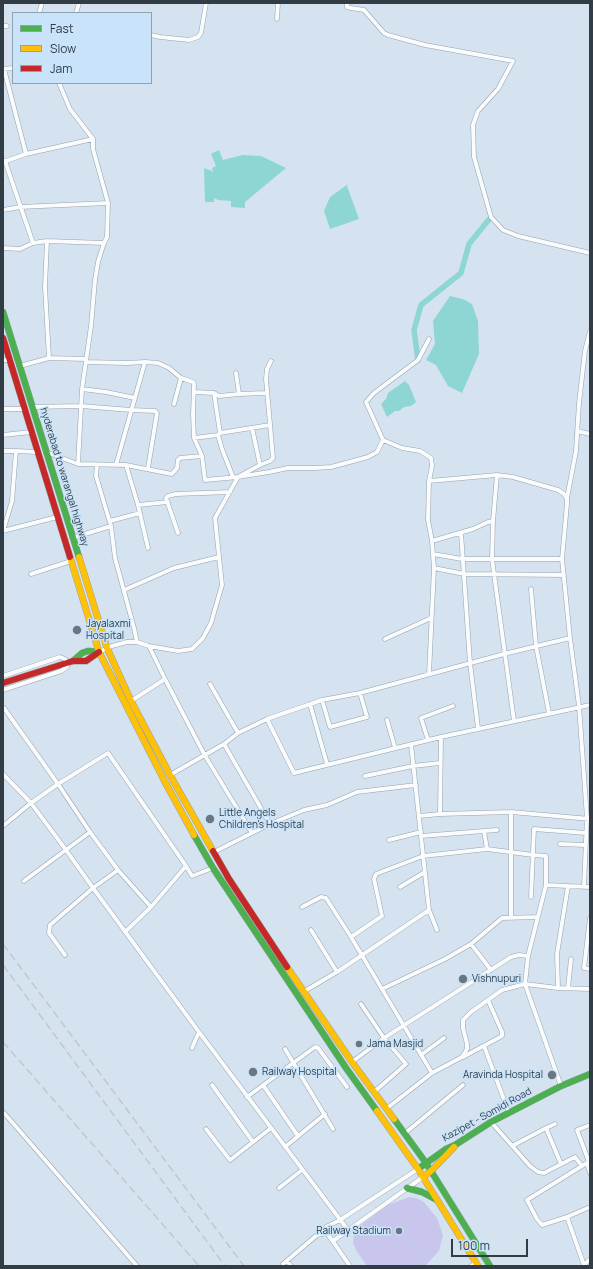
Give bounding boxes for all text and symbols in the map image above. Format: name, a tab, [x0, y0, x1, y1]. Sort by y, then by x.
legend	[12, 12, 152, 84]
text: Fast	[50, 20, 74, 37]
text: Slow	[50, 40, 76, 57]
text: Jam	[50, 60, 72, 77]
street label: hyderabad to warangal highway	[37, 406, 91, 548]
place label: Jayalaxmi Hospital	[86, 618, 130, 642]
marker: Jayalaxmi Hospital	[71, 624, 83, 636]
place label: Little Angels Children's Hospital	[219, 807, 304, 830]
marker: Little Angels Children's Hospital	[204, 813, 216, 825]
marker: Vishnupuri	[457, 973, 469, 985]
place label: Vishnupuri	[472, 973, 521, 985]
place label: Jama Masjid	[367, 1038, 423, 1050]
marker: Jama Masjid	[354, 1039, 364, 1049]
marker: Railway Hospital	[247, 1066, 259, 1078]
place label: Railway Hospital	[262, 1066, 337, 1078]
place label: Aravinda Hospital	[463, 1069, 543, 1081]
marker: Aravinda Hospital	[546, 1069, 558, 1081]
street label: Kazipet - Somidi Road	[440, 1086, 534, 1144]
place label: Railway Stadium	[316, 1225, 391, 1237]
marker: Railway Stadium	[394, 1226, 404, 1236]
scale bar	[453, 1231, 530, 1257]
text: 100 m	[458, 1237, 490, 1254]

